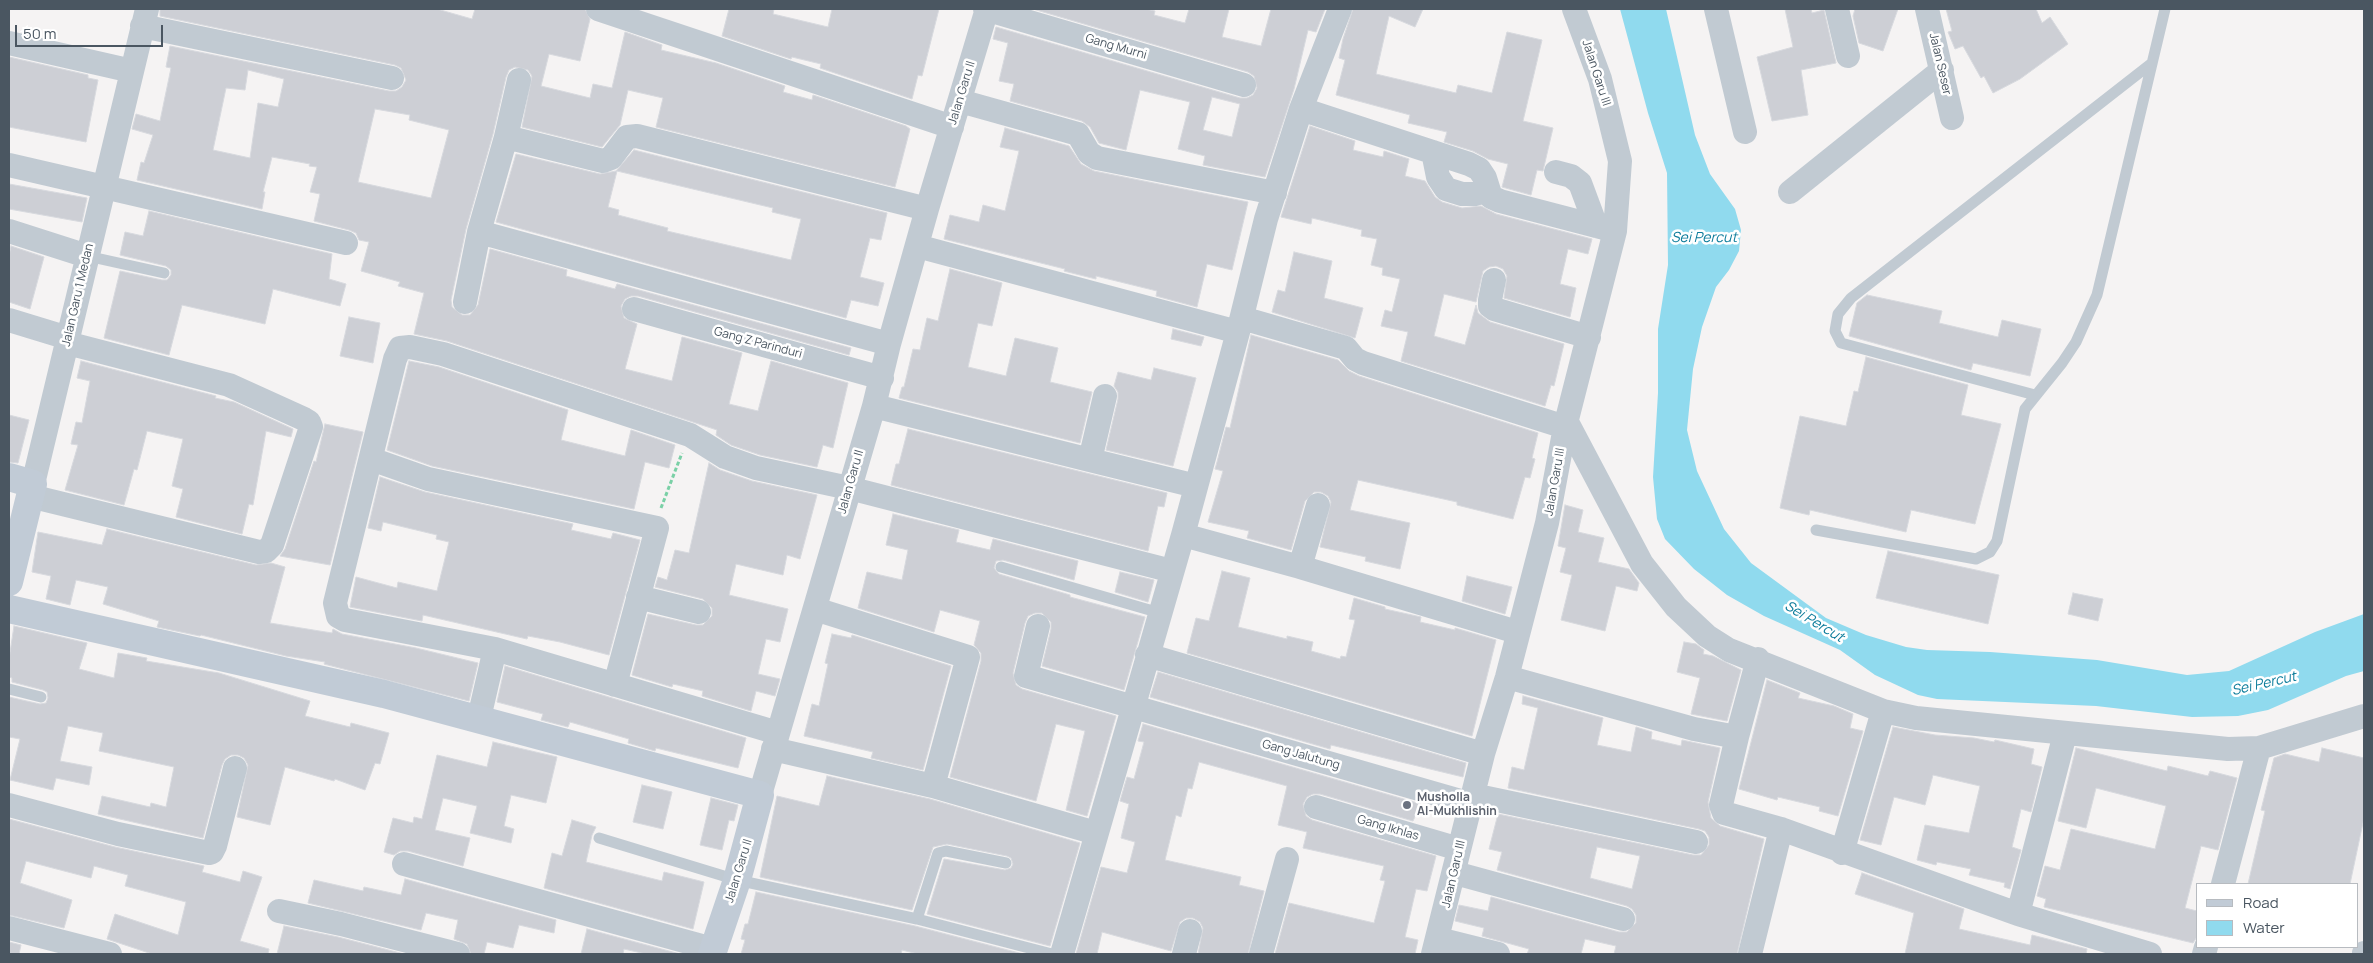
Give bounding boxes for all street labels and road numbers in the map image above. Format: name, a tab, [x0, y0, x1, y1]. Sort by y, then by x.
street label: Gang Murni	[1084, 31, 1148, 63]
street label: Jalan Seser	[1926, 32, 1954, 96]
street label: Jalan Garu III	[1579, 38, 1613, 108]
street label: Jalan Garu II	[945, 59, 979, 127]
street label: Jalan Garu 1 Medan	[59, 242, 97, 348]
street label: Gang Z Parinduri	[712, 324, 804, 362]
street label: Jalan Garu III	[1542, 447, 1568, 517]
street label: Jalan Garu II	[835, 448, 867, 516]
street label: Gang Jalutung	[1261, 737, 1341, 773]
street label: Gang Ikhlas	[1356, 812, 1420, 844]
street label: Jalan Garu II	[722, 837, 756, 905]
street label: Jalan Garu III	[1439, 839, 1469, 909]

